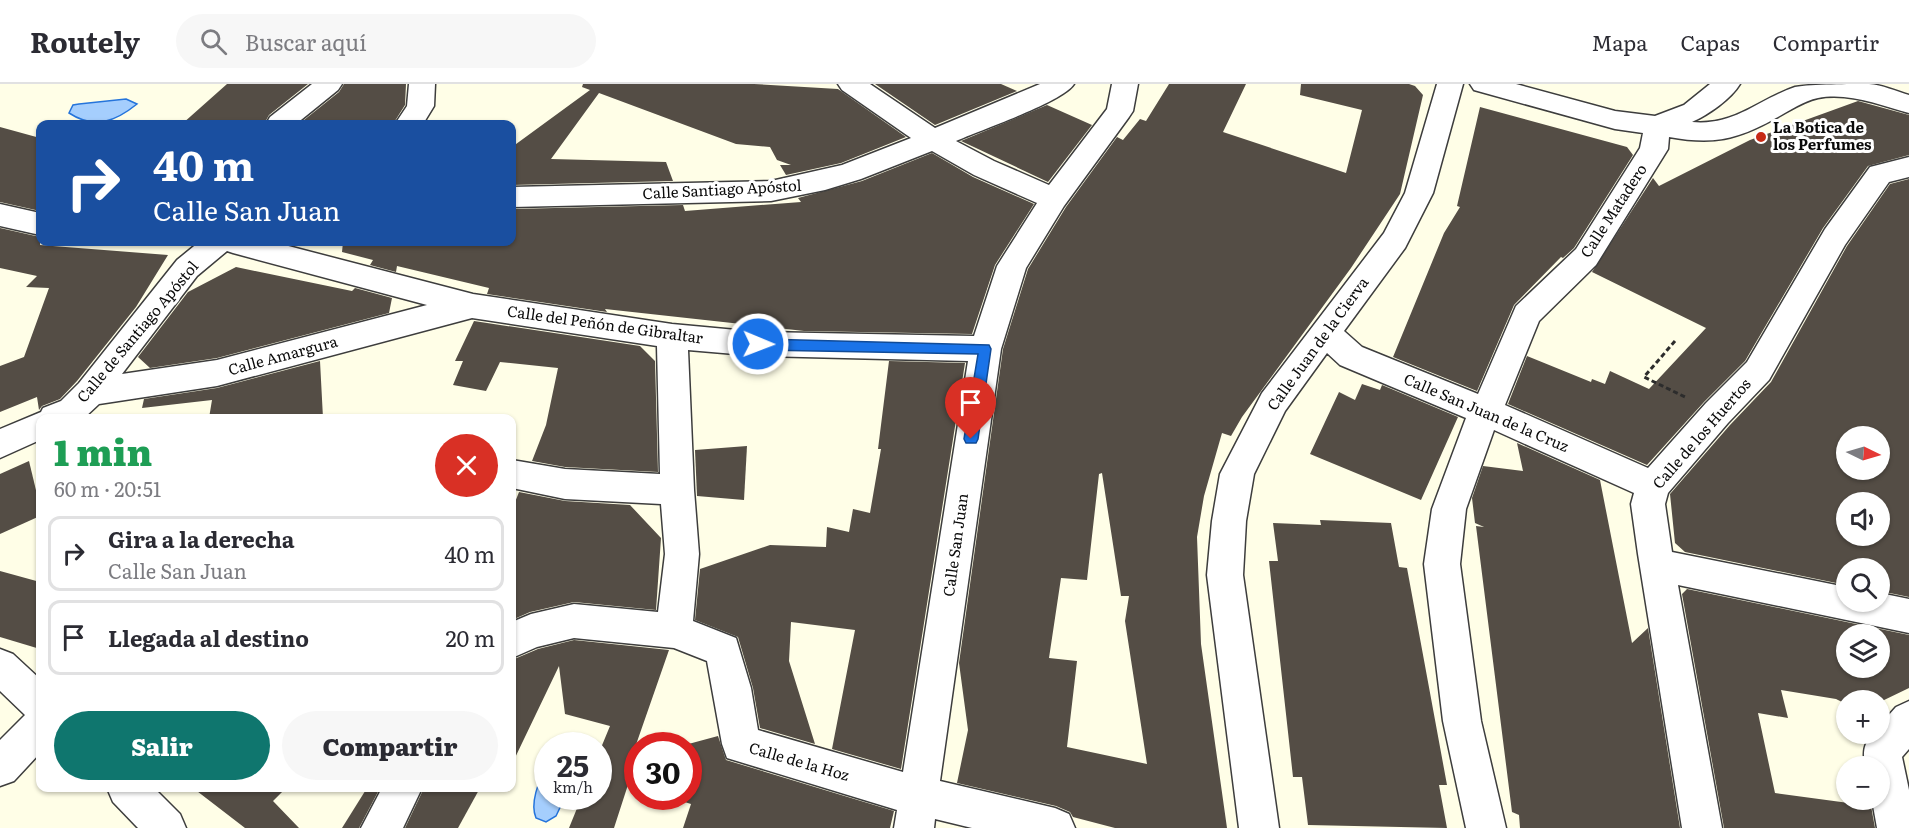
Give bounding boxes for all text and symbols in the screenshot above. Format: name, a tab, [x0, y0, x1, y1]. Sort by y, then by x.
search box	[176, 14, 596, 68]
text: Routely	[30, 20, 140, 62]
icon: search	[197, 25, 230, 58]
text: Buscar aquí	[245, 25, 367, 58]
text: Mapa	[1591, 26, 1648, 57]
text: Capas	[1681, 26, 1740, 57]
text: Compartir	[1773, 26, 1879, 57]
place label: La Botica de los Perfumes	[1773, 115, 1872, 155]
marker: La Botica de los Perfumes	[1754, 130, 1768, 144]
text: 40 m	[153, 132, 254, 194]
icon: right	[54, 144, 132, 222]
street label: Calle Matadero	[1574, 159, 1652, 262]
street label: Calle Santiago Apóstol	[642, 173, 802, 204]
text: Calle San Juan	[153, 189, 340, 229]
street label: Calle de Santiago Apóstol	[71, 255, 203, 407]
street label: Calle Juan de la Cierva	[1260, 271, 1374, 415]
street label: Calle del Peñón de Gibraltar	[506, 298, 705, 349]
position arrow	[726, 312, 790, 376]
street label: Calle Amargura	[225, 329, 341, 380]
street label: Calle San Juan de la Cruz	[1400, 366, 1573, 457]
street label: Calle de los Huertos	[1646, 372, 1756, 493]
pin	[945, 377, 996, 439]
icon: arrive	[954, 386, 987, 419]
text: 1 min	[54, 424, 152, 477]
north arrow	[1836, 426, 1890, 480]
map controls	[1836, 426, 1890, 810]
button: close	[435, 434, 498, 497]
text: 60 m · 20:51	[54, 473, 161, 503]
street label: Calle San Juan	[936, 492, 973, 598]
button: sound	[1836, 492, 1890, 546]
text: Gira a la derecha	[108, 522, 295, 555]
icon: right	[57, 537, 90, 570]
text: 40 m	[444, 537, 495, 570]
text: Calle San Juan	[108, 555, 247, 585]
button: search	[1836, 558, 1890, 612]
icon: arrive	[57, 621, 90, 654]
text: Llegada al destino	[108, 621, 309, 654]
text: 20 m	[445, 621, 495, 654]
button: layers	[1836, 624, 1890, 678]
button: +	[1836, 690, 1890, 744]
button: Salir	[54, 711, 270, 780]
button: Compartir	[282, 711, 498, 780]
speed limit sign: 30	[624, 732, 702, 810]
street label: Calle de la Hoz	[747, 735, 852, 786]
text: 25	[557, 742, 589, 786]
button: −	[1836, 756, 1890, 810]
text: km/h	[553, 775, 593, 798]

